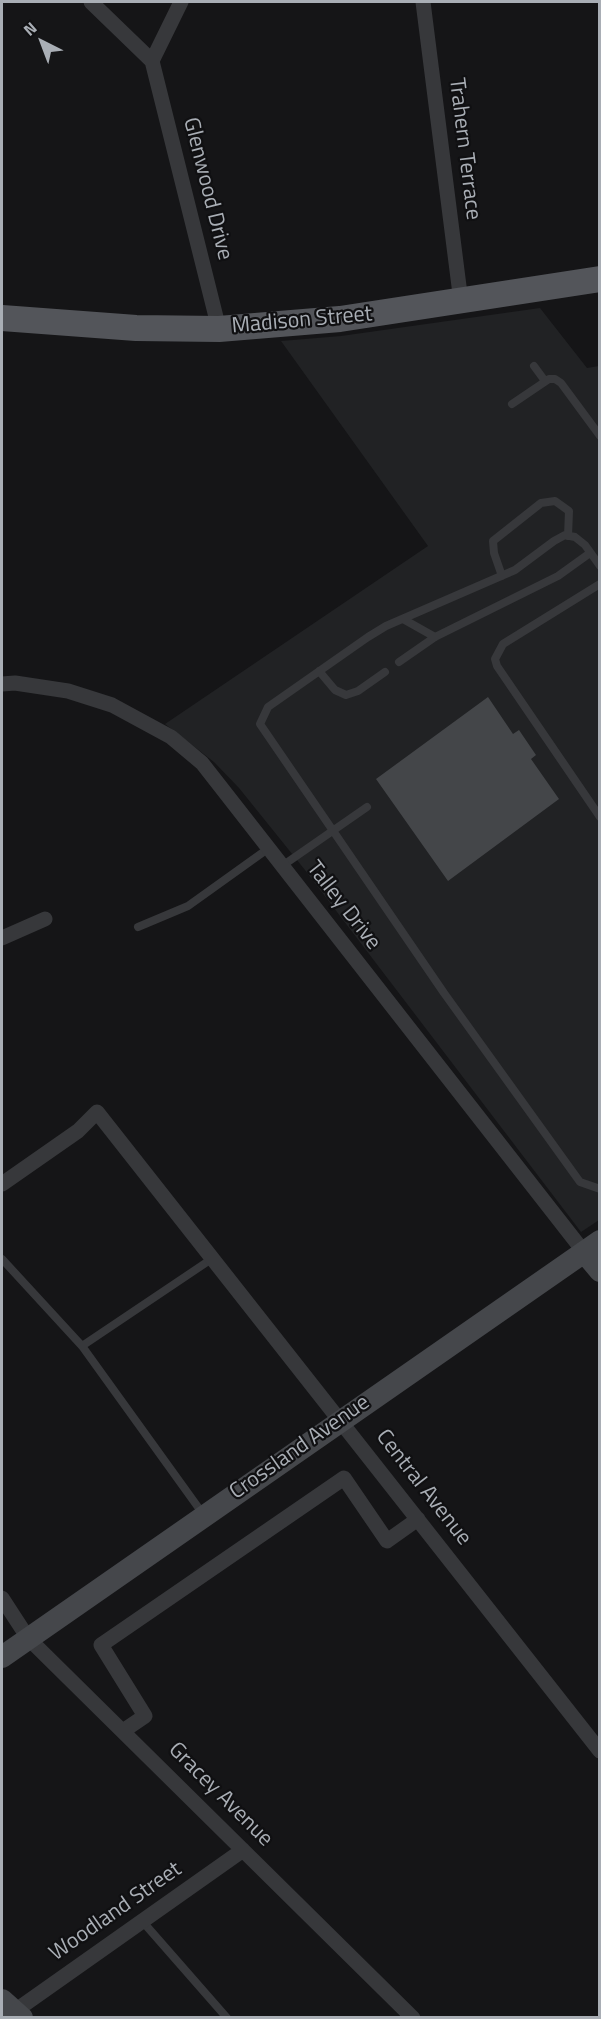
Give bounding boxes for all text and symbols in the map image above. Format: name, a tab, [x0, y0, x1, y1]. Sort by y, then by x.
north arrow	[12, 12, 72, 72]
text: N	[18, 16, 42, 41]
street label: Trahern Terrace	[442, 76, 486, 222]
street label: Glenwood Drive	[177, 115, 237, 263]
street label: Madison Street	[231, 302, 373, 340]
street label: Talley Drive	[300, 856, 386, 956]
street label: Crossland Avenue	[225, 1390, 375, 1506]
street label: Central Avenue	[370, 1425, 476, 1551]
street label: Gracey Avenue	[162, 1737, 278, 1853]
street label: Woodland Street	[45, 1857, 187, 1967]

